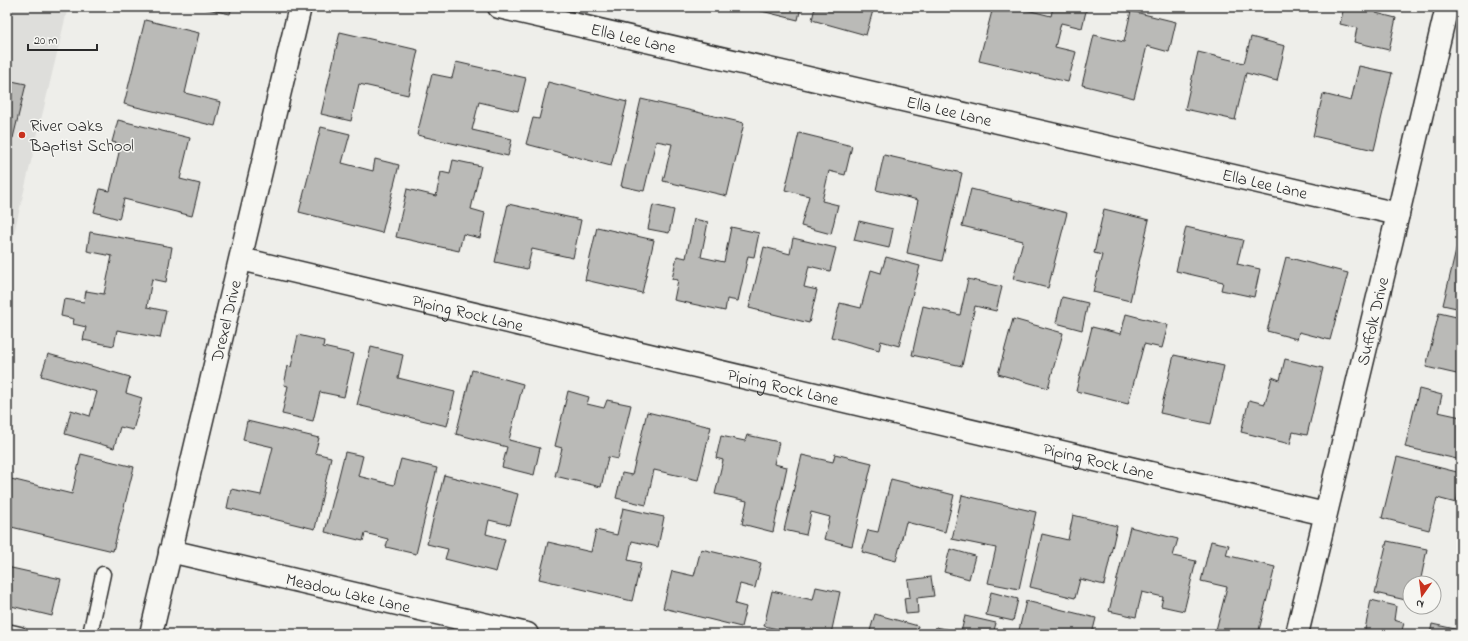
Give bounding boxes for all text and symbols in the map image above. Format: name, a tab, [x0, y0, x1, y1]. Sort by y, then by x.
street label: Ella Lee Lane	[588, 18, 679, 61]
scale bar	[28, 26, 97, 52]
text: 20 m	[34, 32, 57, 50]
street label: Ella Lee Lane	[904, 90, 994, 134]
place label: River Oaks Baptist School	[29, 114, 134, 159]
marker: River Oaks Baptist School	[17, 130, 27, 140]
street label: Ella Lee Lane	[1220, 163, 1310, 207]
street label: Suffolk Drive	[1351, 274, 1397, 368]
street label: Drexel Drive	[205, 277, 249, 365]
street label: Piping Rock Lane	[409, 289, 526, 339]
street label: Piping Rock Lane	[725, 363, 841, 413]
street label: Piping Rock Lane	[1040, 437, 1157, 487]
street label: Meadow Lake Lane	[283, 567, 413, 621]
north arrow	[1402, 575, 1442, 615]
text: N	[1414, 595, 1425, 612]

